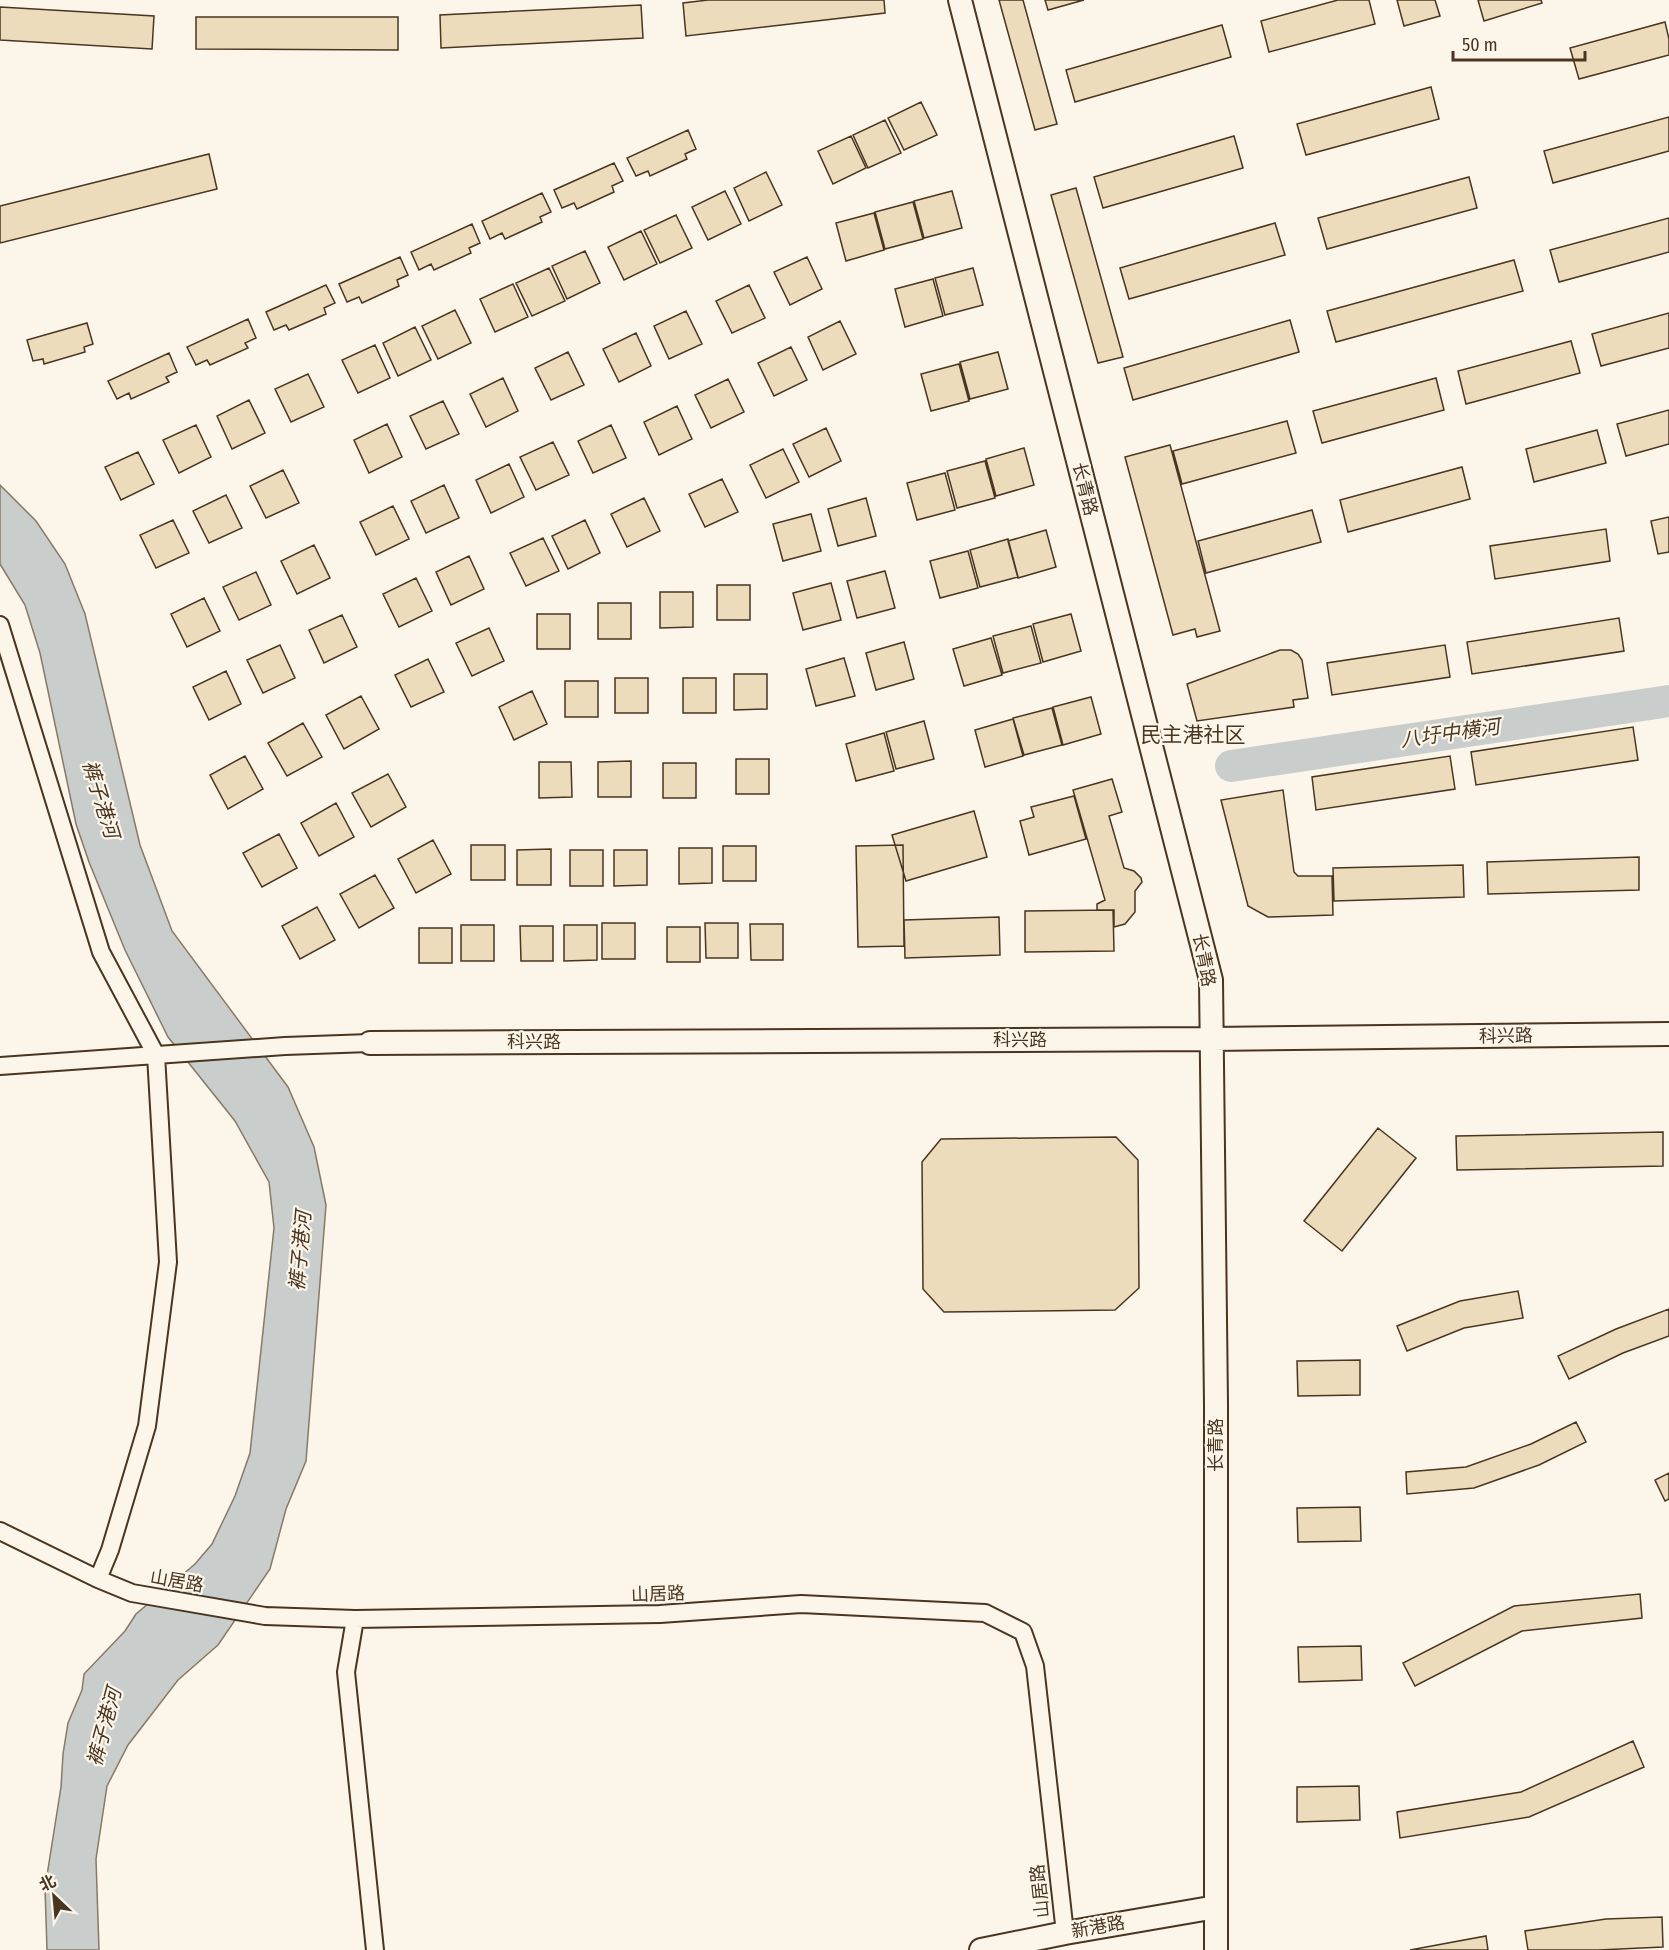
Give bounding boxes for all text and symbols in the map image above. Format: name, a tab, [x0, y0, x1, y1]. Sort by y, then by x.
scale bar	[1453, 24, 1585, 62]
text: 50 m	[1462, 34, 1498, 56]
street label: 长青路	[1068, 460, 1102, 518]
water label: 八圩中横河	[1399, 714, 1505, 752]
district label: 民主港社区	[1141, 722, 1246, 748]
water label: 裤子港河	[78, 757, 125, 845]
street label: 长青路	[1188, 931, 1220, 989]
street label: 科兴路	[1479, 1025, 1533, 1047]
street label: 科兴路	[993, 1029, 1047, 1051]
street label: 科兴路	[507, 1031, 561, 1053]
water label: 裤子港河	[285, 1206, 316, 1292]
street label: 长青路	[1205, 1418, 1227, 1472]
street label: 山居路	[149, 1565, 205, 1597]
street label: 山居路	[631, 1582, 685, 1606]
water label: 裤子港河	[82, 1681, 127, 1769]
street label: 山居路	[1026, 1863, 1054, 1919]
north arrow	[24, 1866, 84, 1926]
text: 北	[36, 1871, 59, 1895]
street label: 新港路	[1070, 1911, 1126, 1943]

